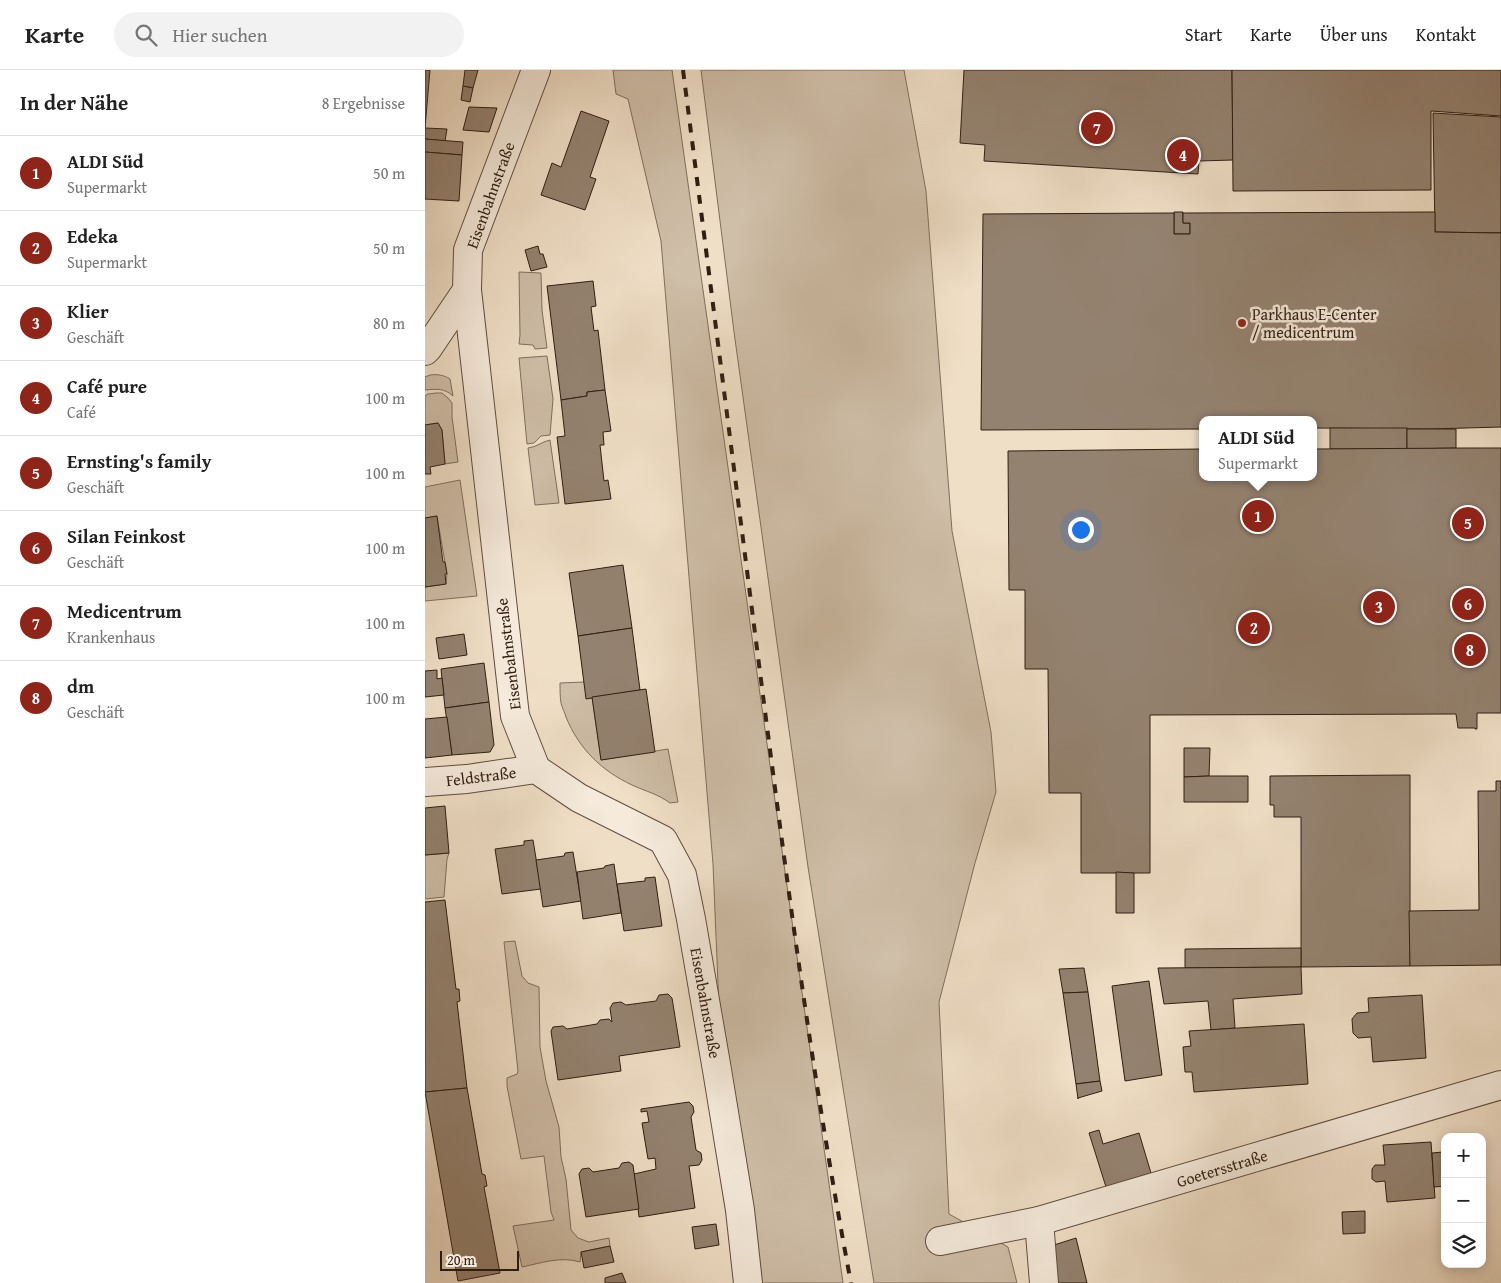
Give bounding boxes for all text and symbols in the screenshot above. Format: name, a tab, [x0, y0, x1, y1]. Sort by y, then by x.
search box	[114, 12, 464, 57]
text: Karte	[25, 17, 84, 52]
icon: search	[132, 21, 160, 49]
text: Hier suchen	[172, 21, 267, 49]
text: Start	[1185, 21, 1222, 48]
text: Karte	[1250, 21, 1292, 48]
text: Über uns	[1320, 21, 1388, 48]
text: Kontakt	[1416, 21, 1476, 48]
text: In der Nähe	[20, 87, 128, 118]
text: 8 Ergebnisse	[322, 91, 405, 115]
pin: 7	[1081, 109, 1113, 147]
pin: 4	[1167, 136, 1199, 174]
street label: Eisenbahnstraße	[460, 138, 520, 252]
text: ALDI Süd	[67, 147, 144, 175]
text: 1	[32, 161, 40, 185]
text: 50 m	[373, 161, 405, 185]
text: Supermarkt	[67, 175, 147, 199]
text: Edeka	[67, 222, 118, 250]
text: 2	[32, 236, 40, 260]
text: 50 m	[373, 236, 405, 260]
text: Supermarkt	[67, 250, 147, 274]
text: Klier	[67, 297, 109, 325]
place label: Parkhaus E-Center / medicentrum	[1252, 302, 1377, 344]
text: 3	[32, 311, 40, 335]
text: 80 m	[373, 311, 405, 335]
marker: Parkhaus E-Center / medicentrum	[1236, 317, 1248, 329]
text: Geschäft	[67, 325, 124, 349]
text: Café pure	[67, 372, 147, 400]
text: 4	[32, 386, 40, 410]
text: 100 m	[365, 386, 405, 410]
text: Café	[67, 400, 96, 424]
popup	[1199, 416, 1317, 481]
text: ALDI Süd	[1218, 423, 1295, 451]
text: Ernsting's family	[67, 447, 211, 475]
text: Supermarkt	[1218, 451, 1298, 475]
text: 5	[32, 461, 40, 485]
text: 100 m	[365, 461, 405, 485]
text: Geschäft	[67, 475, 124, 499]
pin: 1	[1242, 497, 1274, 535]
pin: 5	[1452, 504, 1484, 542]
your location	[1068, 517, 1094, 543]
text: Silan Feinkost	[67, 522, 185, 550]
text: 6	[32, 536, 40, 560]
text: 100 m	[365, 536, 405, 560]
text: Geschäft	[67, 550, 124, 574]
pin: 6	[1452, 585, 1484, 623]
pin: 3	[1363, 588, 1395, 626]
text: Medicentrum	[67, 597, 182, 625]
street label: Eisenbahnstraße	[489, 597, 527, 711]
pin: 2	[1238, 609, 1270, 647]
text: 7	[32, 611, 40, 635]
text: 100 m	[365, 611, 405, 635]
text: Krankenhaus	[67, 625, 155, 649]
pin: 8	[1454, 631, 1486, 669]
text: dm	[67, 672, 94, 700]
text: 8	[32, 686, 40, 710]
text: 100 m	[365, 686, 405, 710]
text: Geschäft	[67, 700, 124, 724]
street label: Feldstraße	[444, 760, 518, 792]
street label: Eisenbahnstraße	[684, 946, 728, 1060]
map controls	[1441, 1133, 1486, 1268]
button: +	[1441, 1133, 1486, 1178]
street label: Goetersstraße	[1174, 1143, 1270, 1193]
button: −	[1441, 1178, 1486, 1223]
button: layers	[1441, 1223, 1486, 1268]
scale bar	[440, 1248, 519, 1271]
text: 20 m	[447, 1250, 475, 1270]

